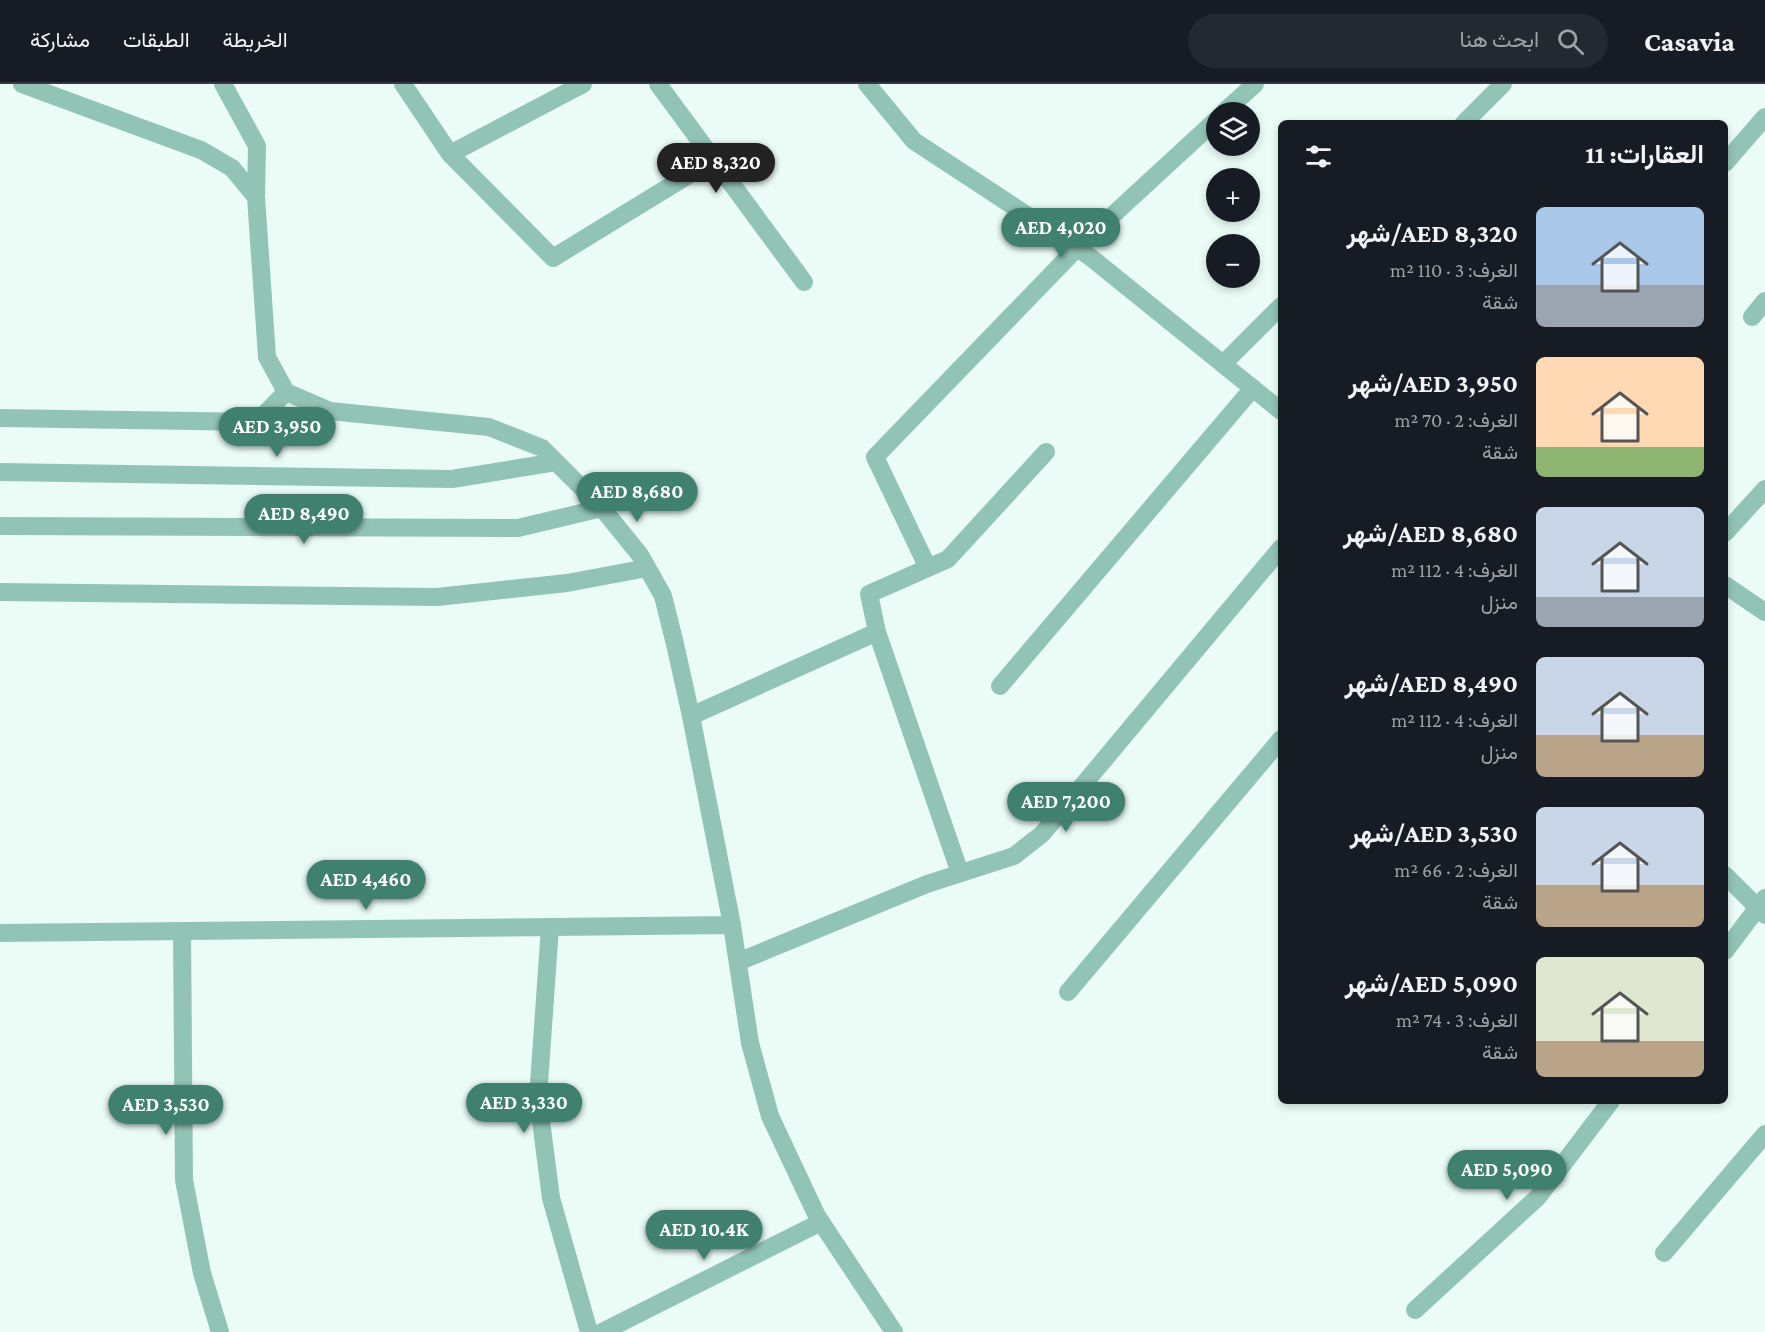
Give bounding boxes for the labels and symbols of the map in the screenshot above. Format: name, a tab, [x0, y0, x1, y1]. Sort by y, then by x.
pin: AED 8,320	[647, 143, 785, 194]
pin: AED 4,020	[992, 208, 1130, 259]
pin: AED 3,950	[208, 407, 346, 458]
pin: AED 8,680	[568, 472, 706, 523]
pin: AED 8,490	[235, 494, 373, 545]
pin: AED 7,200	[997, 782, 1135, 833]
pin: AED 4,460	[297, 860, 435, 911]
pin: AED 3,330	[455, 1083, 593, 1134]
pin: AED 3,530	[97, 1085, 235, 1136]
pin: AED 5,090	[1438, 1150, 1576, 1201]
pin: AED 10.4K	[635, 1210, 773, 1261]

